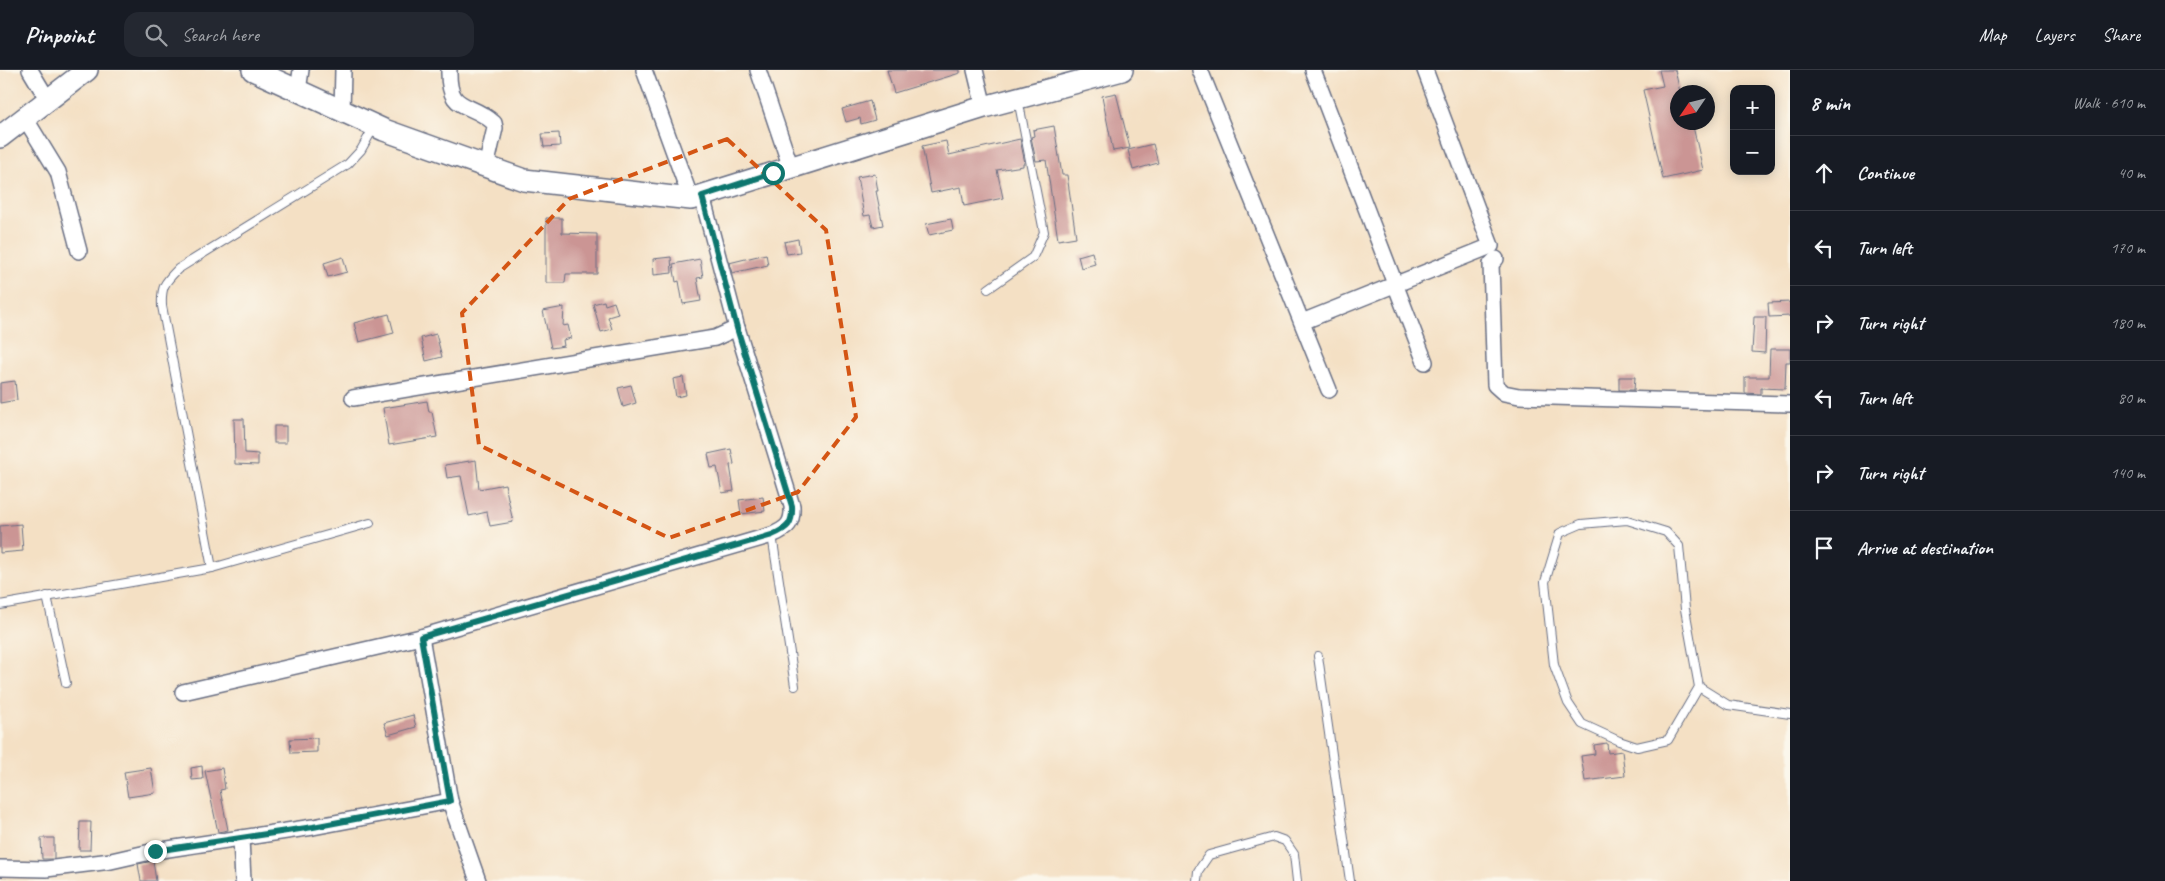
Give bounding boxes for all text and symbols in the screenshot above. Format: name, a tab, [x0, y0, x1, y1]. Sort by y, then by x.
search box	[124, 12, 474, 57]
text: Pinpoint	[25, 20, 94, 50]
icon: search	[142, 21, 170, 49]
text: Search here	[182, 23, 259, 47]
text: Map	[1979, 24, 2007, 46]
text: Layers	[2035, 24, 2074, 46]
text: Share	[2102, 24, 2140, 46]
north arrow	[1670, 85, 1715, 130]
map controls	[1730, 85, 1775, 175]
button: +	[1730, 85, 1775, 130]
text: 8 min	[1810, 90, 1850, 116]
text: Walk · 610 m	[2073, 93, 2145, 113]
button: −	[1730, 130, 1775, 175]
icon: ahead	[1810, 159, 1838, 187]
text: Continue	[1857, 161, 1914, 185]
route start	[762, 162, 785, 185]
text: 40 m	[2118, 163, 2145, 183]
icon: left	[1810, 234, 1838, 262]
text: Turn left	[1857, 236, 1912, 260]
text: 170 m	[2111, 238, 2145, 258]
icon: right	[1810, 309, 1838, 337]
text: Turn right	[1857, 311, 1924, 335]
text: 180 m	[2111, 313, 2145, 333]
icon: left	[1810, 384, 1838, 412]
text: Turn left	[1857, 386, 1912, 410]
text: 80 m	[2118, 388, 2145, 408]
icon: right	[1810, 459, 1838, 487]
text: Turn right	[1857, 461, 1924, 485]
text: 140 m	[2111, 463, 2145, 483]
icon: arrive	[1810, 534, 1838, 562]
text: Arrive at destination	[1857, 536, 1993, 560]
route end	[144, 840, 167, 863]

